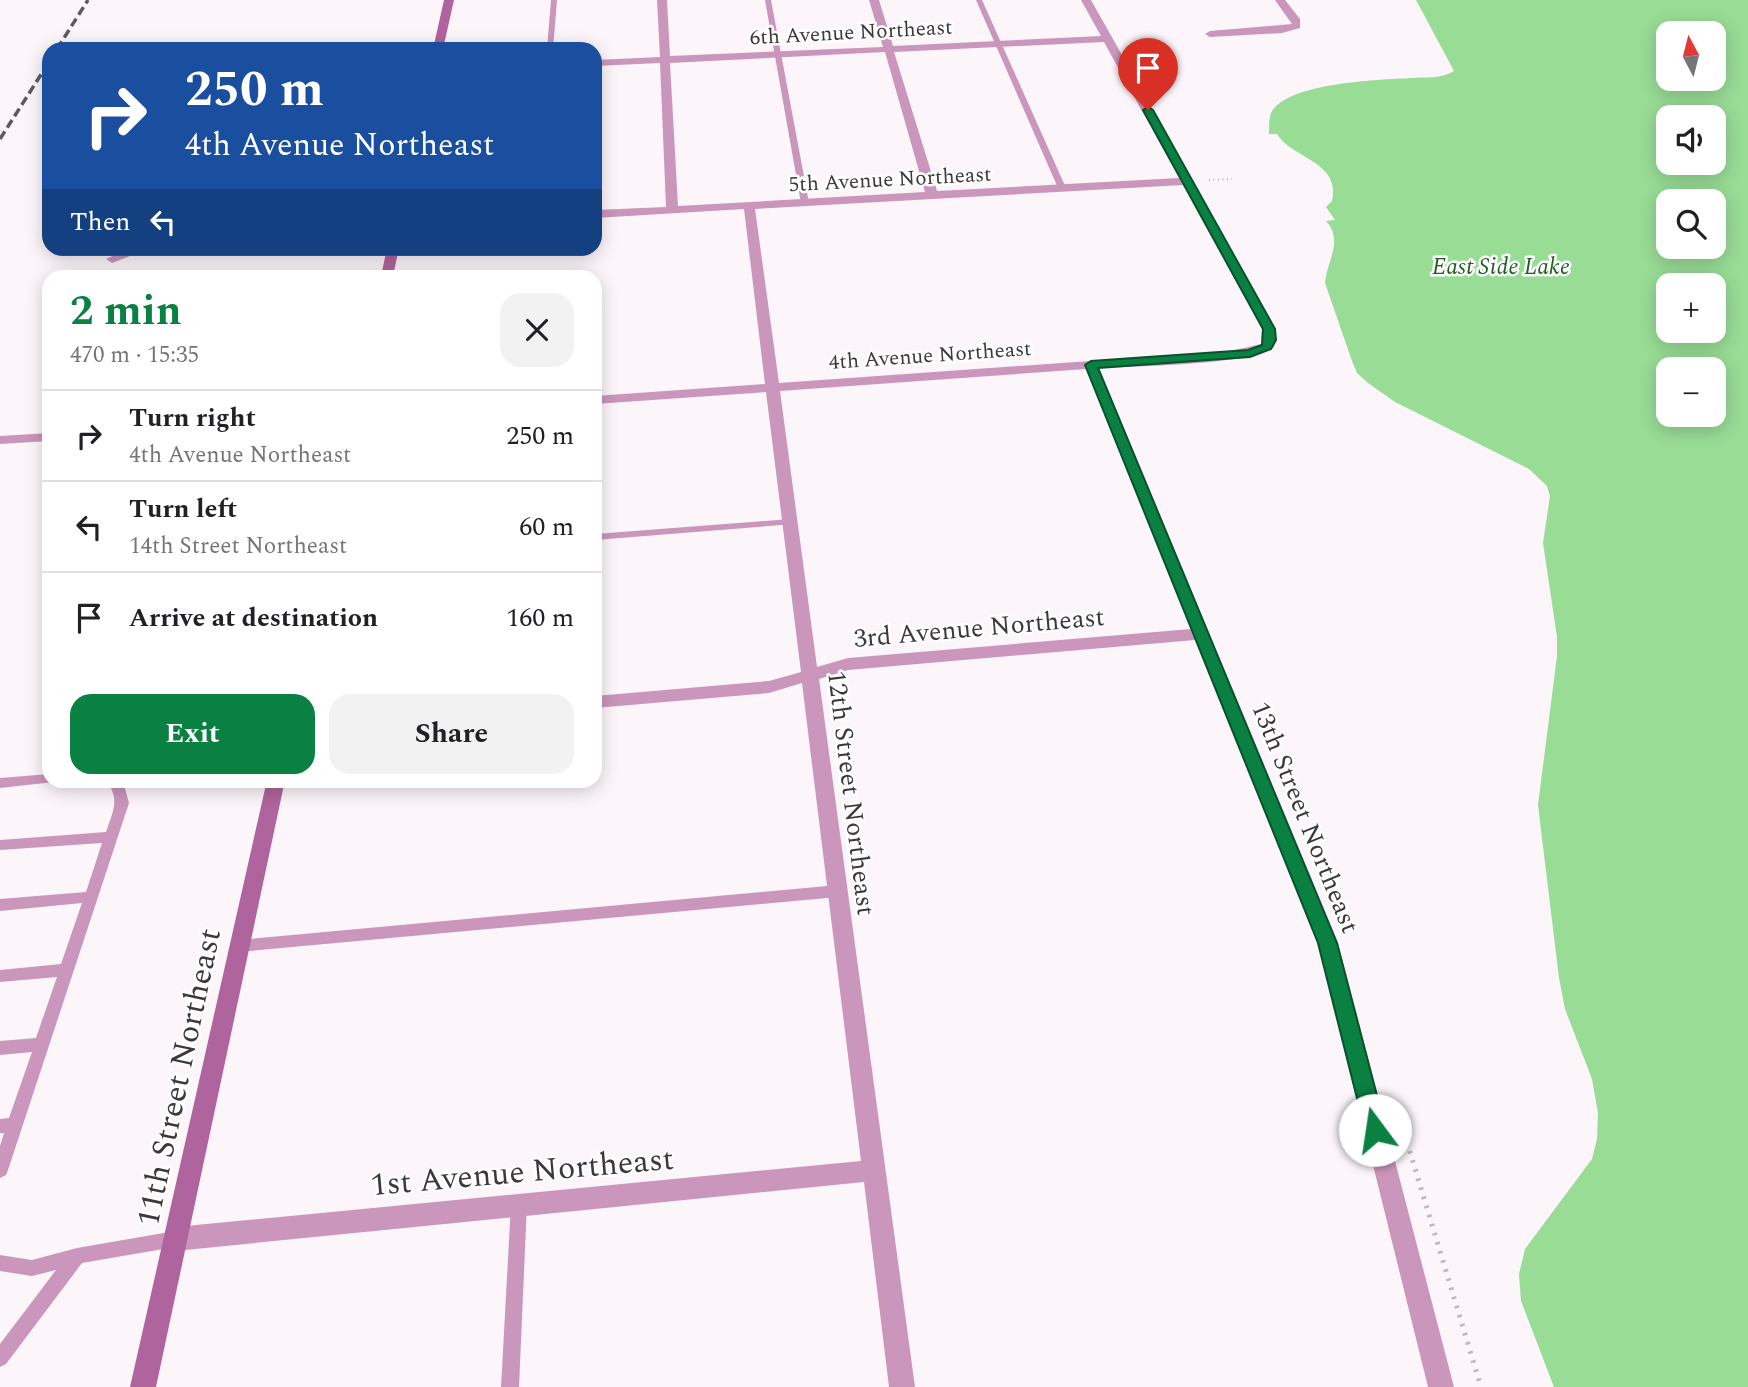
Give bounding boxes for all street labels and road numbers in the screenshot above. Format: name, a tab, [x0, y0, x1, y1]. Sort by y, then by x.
street label: 6th Avenue Northeast	[749, 12, 953, 54]
street label: 5th Avenue Northeast	[788, 159, 992, 201]
street label: 4th Avenue Northeast	[828, 333, 1032, 379]
street label: 3rd Avenue Northeast	[852, 597, 1106, 659]
street label: 12th Street Northeast	[816, 668, 886, 918]
street label: 13th Street Northeast	[1240, 696, 1370, 939]
street label: 11th Street Northeast	[124, 924, 235, 1231]
street label: 1st Avenue Northeast	[369, 1135, 676, 1210]

